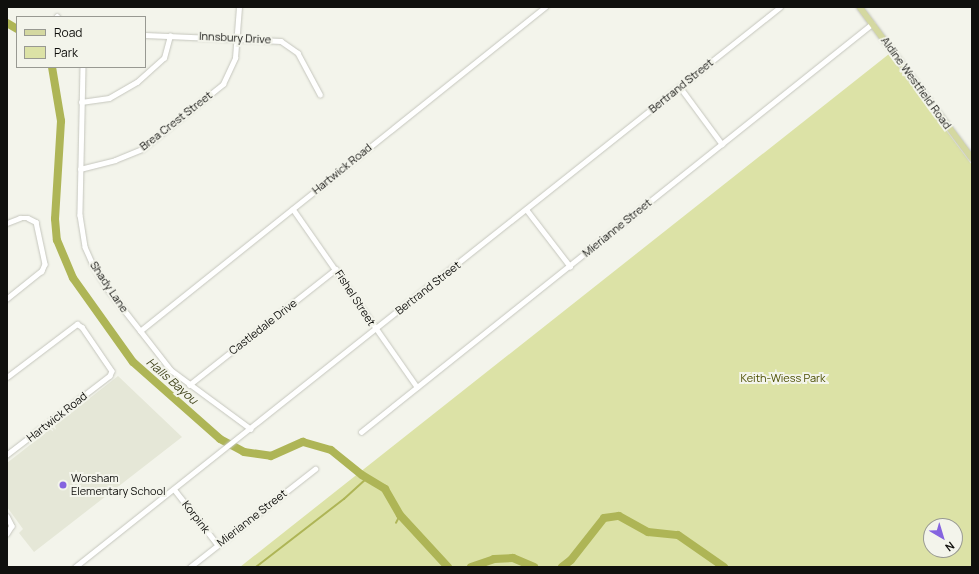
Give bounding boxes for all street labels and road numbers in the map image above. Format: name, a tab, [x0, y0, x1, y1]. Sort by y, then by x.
street label: Innsbury Drive	[199, 30, 271, 46]
street label: Aldine Westfield Road	[878, 34, 954, 132]
street label: Bertrand Street	[646, 56, 716, 116]
street label: Brea Crest Street	[137, 89, 215, 153]
street label: Hartwick Road	[310, 141, 374, 197]
street label: Mierianne Street	[580, 196, 654, 260]
street label: Shady Lane	[87, 259, 131, 315]
street label: Bertrand Street	[393, 259, 463, 317]
street label: Fishel Street	[332, 268, 378, 328]
street label: Castledale Drive	[226, 296, 300, 358]
street label: Hartwick Road	[24, 389, 90, 445]
street label: Mierianne Street	[215, 487, 289, 549]
street label: Korpink	[179, 498, 213, 536]

